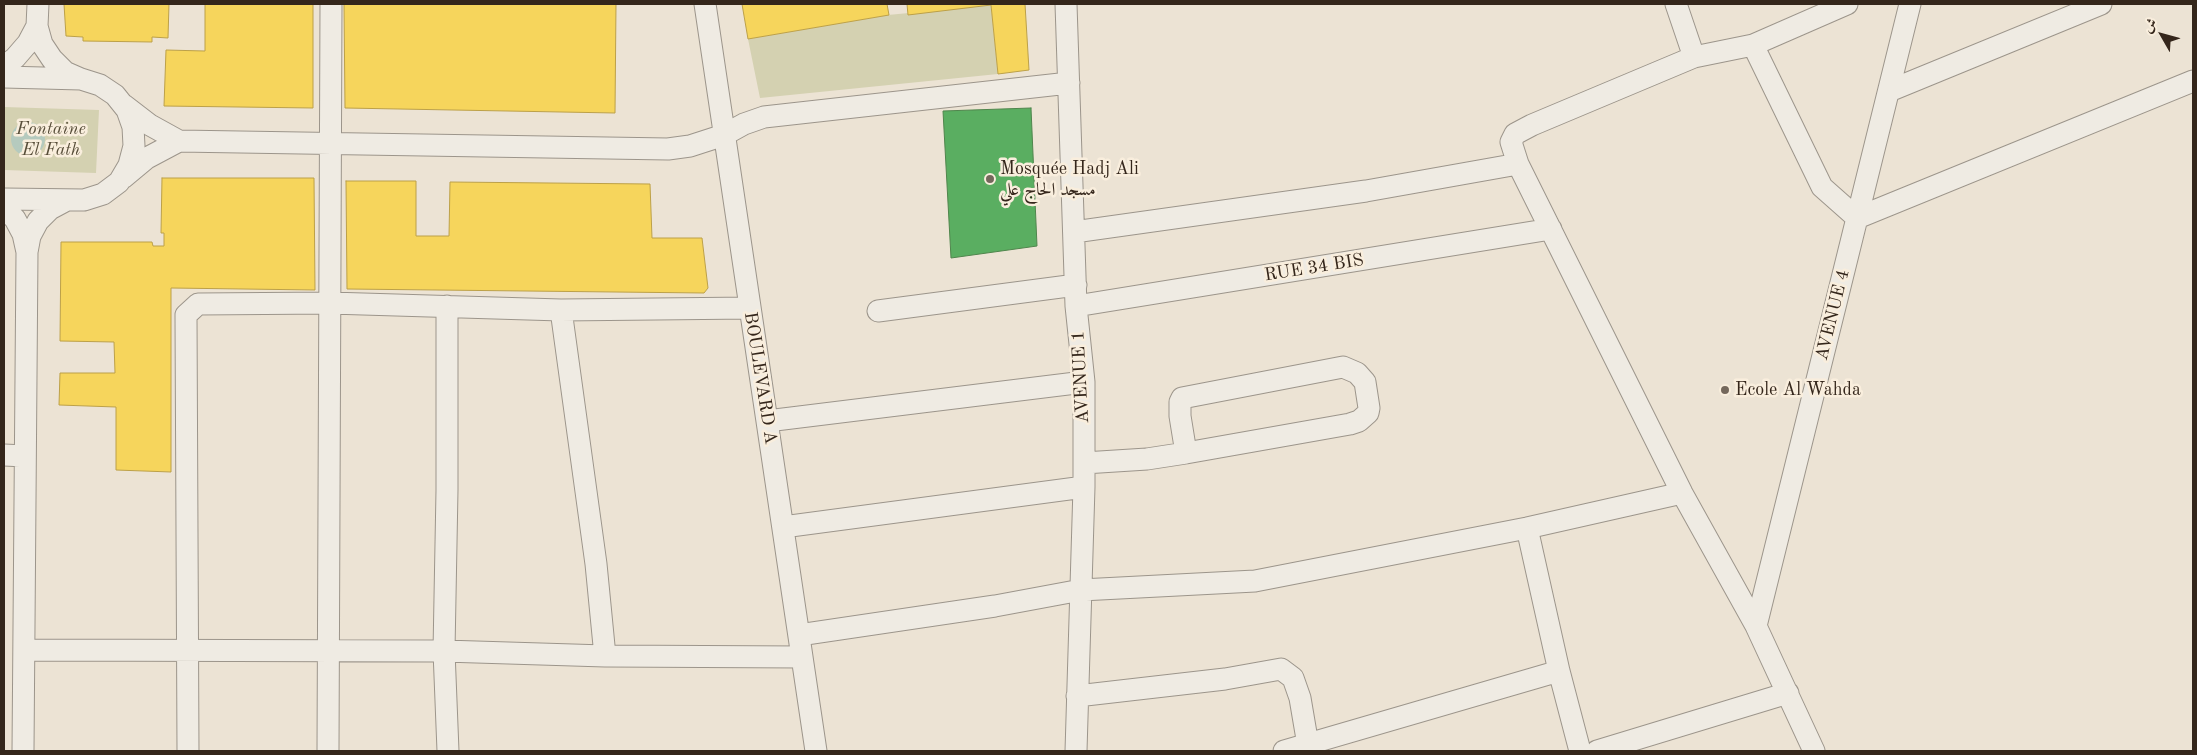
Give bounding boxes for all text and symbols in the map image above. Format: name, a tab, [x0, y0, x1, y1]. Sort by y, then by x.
north arrow	[2137, 10, 2187, 60]
text: ش	[2140, 16, 2160, 36]
park label: Fontaine El Fath	[16, 118, 86, 160]
place label: Mosquée Hadj Ali مسجد الحاج علي	[1000, 158, 1139, 200]
marker: Mosquée Hadj Ali مسجد الحاج علي	[984, 173, 996, 185]
street label: RUE 34 BIS	[1263, 249, 1365, 287]
street label: AVENUE 4	[1811, 267, 1855, 363]
street label: BOULEVARD A	[739, 310, 781, 446]
street label: AVENUE 1	[1068, 330, 1094, 424]
place label: Ecole Al Wahda	[1735, 379, 1861, 401]
marker: Ecole Al Wahda	[1719, 384, 1731, 396]

